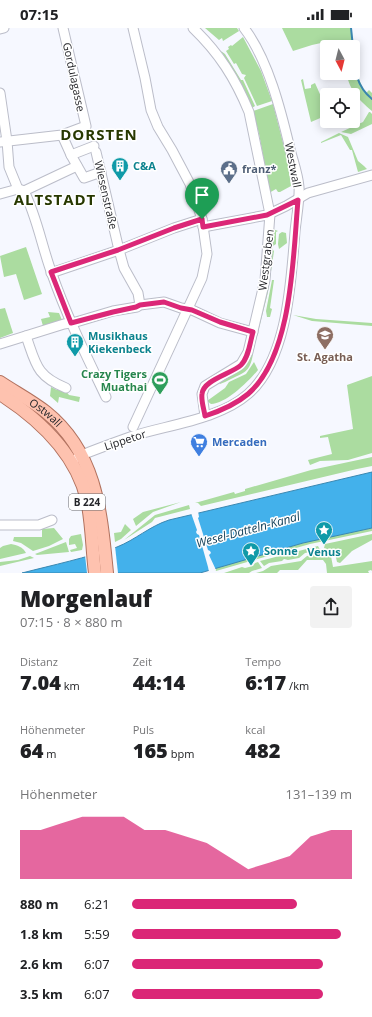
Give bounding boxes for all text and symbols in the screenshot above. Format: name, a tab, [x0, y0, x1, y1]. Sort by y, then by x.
text: 07:15	[20, 4, 59, 24]
north arrow	[320, 40, 360, 80]
map controls	[320, 40, 360, 128]
street label: Gordulagasse	[60, 41, 89, 113]
button: locate	[320, 88, 360, 128]
district label: DORSTEN	[60, 124, 138, 144]
street label: Westwall	[282, 141, 305, 189]
building icon: C&A	[110, 156, 130, 181]
place label: C&A	[133, 158, 156, 173]
street label: Wiesenstraße	[91, 159, 122, 231]
public building icon: franz*	[219, 159, 239, 184]
place label: franz*	[242, 161, 277, 176]
pin	[185, 178, 219, 219]
icon: arrive	[191, 184, 213, 206]
district label: ALTSTADT	[14, 189, 96, 209]
street label: Westgraben	[254, 228, 277, 291]
school or university icon: St. Agatha	[315, 325, 335, 350]
place label: Musikhaus Kiekenbeck	[88, 328, 152, 356]
building icon: Musikhaus Kiekenbeck	[65, 332, 85, 357]
place label: St. Agatha	[297, 349, 353, 364]
place label: Crazy Tigers Muathai	[81, 366, 148, 394]
sports icon: Crazy Tigers Muathai	[150, 370, 170, 395]
street label: Ostwall	[27, 394, 66, 430]
street label: Lippetor	[102, 426, 148, 453]
supermarket icon: Mercaden	[189, 432, 209, 457]
place label: Mercaden	[212, 434, 267, 449]
road number: B 224	[69, 494, 105, 510]
water label: Wesel-Datteln-Kanal	[194, 507, 303, 552]
place icon: Venus	[314, 520, 334, 545]
place icon: Sonne	[241, 541, 261, 566]
place label: Sonne	[264, 543, 298, 558]
place label: Venus	[307, 544, 341, 559]
text: Morgenlauf	[20, 583, 152, 613]
button: share	[310, 586, 352, 628]
text: 07:15 · 8 × 880 m	[20, 613, 123, 631]
text: Distanz	[20, 654, 58, 669]
text: Zeit	[133, 654, 152, 669]
text: Tempo	[245, 654, 281, 669]
text: 7.04	[20, 669, 61, 696]
text: 44:14	[133, 669, 185, 696]
text: 6:17	[245, 669, 286, 696]
text: km	[61, 678, 80, 693]
text: /km	[286, 678, 309, 693]
text: Höhenmeter	[20, 722, 85, 737]
text: Puls	[133, 722, 154, 737]
text: kcal	[245, 722, 265, 737]
text: 64	[20, 737, 43, 764]
text: 165	[133, 737, 168, 764]
text: 482	[245, 737, 280, 764]
text: m	[43, 746, 56, 761]
text: bpm	[168, 746, 194, 761]
text: Höhenmeter	[20, 785, 97, 803]
text: 131–139 m	[285, 785, 352, 803]
text: 880 m	[20, 895, 58, 913]
text: 6:21	[84, 895, 110, 913]
text: 1.8 km	[20, 925, 63, 943]
text: 5:59	[84, 925, 110, 943]
text: 2.6 km	[20, 955, 63, 973]
text: 6:07	[84, 955, 110, 973]
text: 3.5 km	[20, 985, 63, 1003]
text: 6:07	[84, 985, 110, 1003]

